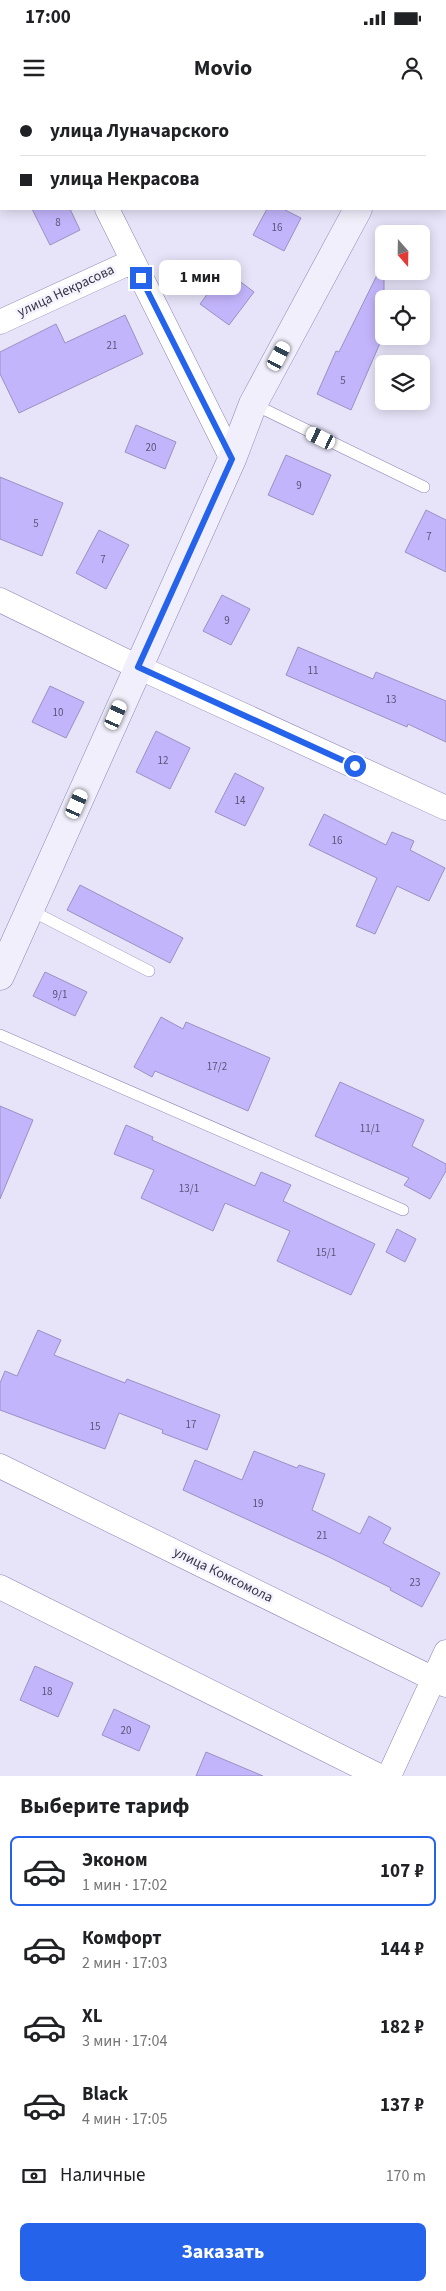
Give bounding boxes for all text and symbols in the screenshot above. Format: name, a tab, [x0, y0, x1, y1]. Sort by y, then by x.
text: 17:00	[25, 4, 71, 31]
text: Movio	[194, 52, 252, 84]
icon: menu	[20, 54, 48, 82]
icon: person	[398, 54, 426, 82]
text: улица Луначарского	[50, 118, 229, 145]
text: улица Некрасова	[50, 166, 200, 193]
house number: 8	[55, 215, 61, 230]
house number: 16	[272, 220, 283, 235]
north arrow	[375, 225, 430, 280]
map controls	[375, 225, 430, 410]
street label: улица Некрасова	[14, 260, 118, 322]
callout: 1 мин	[158, 260, 241, 296]
text: 1 мин	[180, 266, 220, 288]
route end	[130, 267, 152, 289]
button: locate	[375, 290, 430, 345]
house number: 21	[107, 338, 117, 353]
car	[265, 339, 292, 373]
button: layers	[375, 355, 430, 410]
house number: 5	[340, 373, 346, 388]
car	[304, 425, 337, 451]
house number: 20	[146, 440, 156, 455]
house number: 9	[296, 478, 302, 493]
house number: 5	[33, 516, 39, 531]
house number: 7	[426, 529, 432, 544]
house number: 7	[100, 552, 106, 567]
house number: 9	[224, 613, 230, 628]
house number: 11	[308, 663, 318, 678]
house number: 13	[386, 692, 396, 707]
car	[103, 698, 128, 732]
house number: 10	[53, 705, 63, 720]
house number: 12	[158, 753, 168, 768]
route start	[344, 755, 366, 777]
car	[64, 787, 89, 821]
house number: 14	[235, 793, 246, 808]
house number: 16	[332, 833, 343, 848]
house number: 9/1	[53, 987, 67, 1002]
house number: 17/2	[207, 1059, 227, 1074]
house number: 11/1	[360, 1121, 380, 1136]
house number: 13/1	[179, 1181, 199, 1196]
house number: 15/1	[316, 1245, 336, 1260]
house number: 17	[186, 1417, 196, 1432]
house number: 15	[90, 1419, 100, 1434]
house number: 19	[253, 1496, 263, 1511]
house number: 21	[317, 1528, 327, 1543]
street label: улица Комсомола	[170, 1542, 276, 1608]
house number: 23	[410, 1575, 420, 1590]
house number: 18	[42, 1684, 53, 1699]
house number: 20	[121, 1723, 131, 1738]
text: Выберите тариф	[20, 1790, 190, 1822]
text: Эконом	[82, 1847, 148, 1874]
icon: car	[22, 1849, 67, 1894]
text: 107 ₽	[380, 1858, 424, 1885]
text: 1 мин · 17:02	[82, 1874, 168, 1896]
text: Комфорт	[82, 1925, 162, 1952]
icon: car	[22, 1927, 67, 1972]
text: 144 ₽	[380, 1936, 424, 1963]
text: 2 мин · 17:03	[82, 1952, 168, 1974]
text: XL	[82, 2003, 103, 2030]
icon: car	[22, 2005, 67, 2050]
text: 182 ₽	[380, 2014, 424, 2041]
text: 3 мин · 17:04	[82, 2030, 168, 2052]
text: Black	[82, 2081, 128, 2108]
icon: car	[22, 2083, 67, 2128]
text: 137 ₽	[380, 2092, 424, 2119]
text: 4 мин · 17:05	[82, 2108, 168, 2130]
icon: cash	[20, 2162, 48, 2190]
text: Наличные	[60, 2162, 145, 2189]
text: 170 m	[386, 2165, 426, 2187]
button: Заказать	[20, 2223, 426, 2281]

